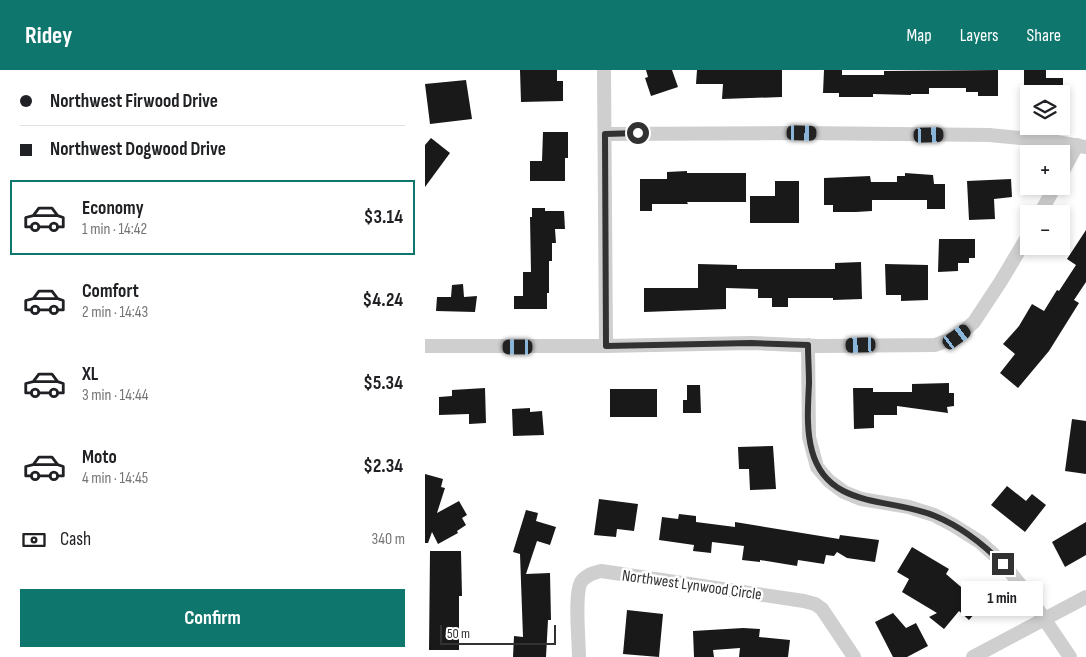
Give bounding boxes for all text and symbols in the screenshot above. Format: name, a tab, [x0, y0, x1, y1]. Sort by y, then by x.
text: Ridey	[25, 21, 72, 50]
text: Map	[907, 25, 932, 46]
text: Layers	[960, 25, 999, 46]
text: Share	[1027, 25, 1061, 46]
map controls	[1020, 85, 1070, 255]
button: layers	[1020, 85, 1070, 135]
text: Northwest Firwood Drive	[50, 90, 218, 113]
route start	[627, 122, 649, 144]
car	[786, 125, 817, 141]
car	[913, 127, 944, 143]
text: Northwest Dogwood Drive	[50, 138, 226, 161]
button: +	[1020, 145, 1070, 195]
icon: car	[22, 195, 67, 240]
text: Economy	[82, 197, 144, 220]
button: −	[1020, 205, 1070, 255]
text: $3.14	[364, 206, 403, 229]
text: 1 min · 14:42	[82, 220, 147, 239]
icon: car	[22, 278, 67, 323]
text: Comfort	[82, 280, 139, 303]
text: $4.24	[363, 289, 403, 312]
text: 2 min · 14:43	[82, 303, 148, 322]
car	[940, 322, 973, 352]
car	[845, 337, 876, 353]
car	[503, 340, 533, 355]
icon: car	[22, 361, 67, 406]
text: XL	[82, 363, 98, 386]
text: $5.34	[363, 372, 403, 395]
text: 3 min · 14:44	[82, 386, 148, 405]
icon: car	[22, 444, 67, 489]
text: Moto	[82, 446, 117, 469]
text: $2.34	[363, 455, 403, 478]
text: 4 min · 14:45	[82, 469, 148, 488]
icon: cash	[20, 526, 48, 554]
text: Cash	[60, 528, 91, 551]
text: 340 m	[372, 530, 405, 549]
route end	[992, 553, 1014, 575]
street label: Northwest Lynwood Circle	[621, 566, 763, 605]
callout: 1 min	[962, 582, 1044, 616]
button: Confirm	[20, 589, 405, 647]
text: 1 min	[987, 589, 1017, 608]
scale bar	[440, 622, 556, 645]
text: 50 m	[447, 625, 470, 642]

